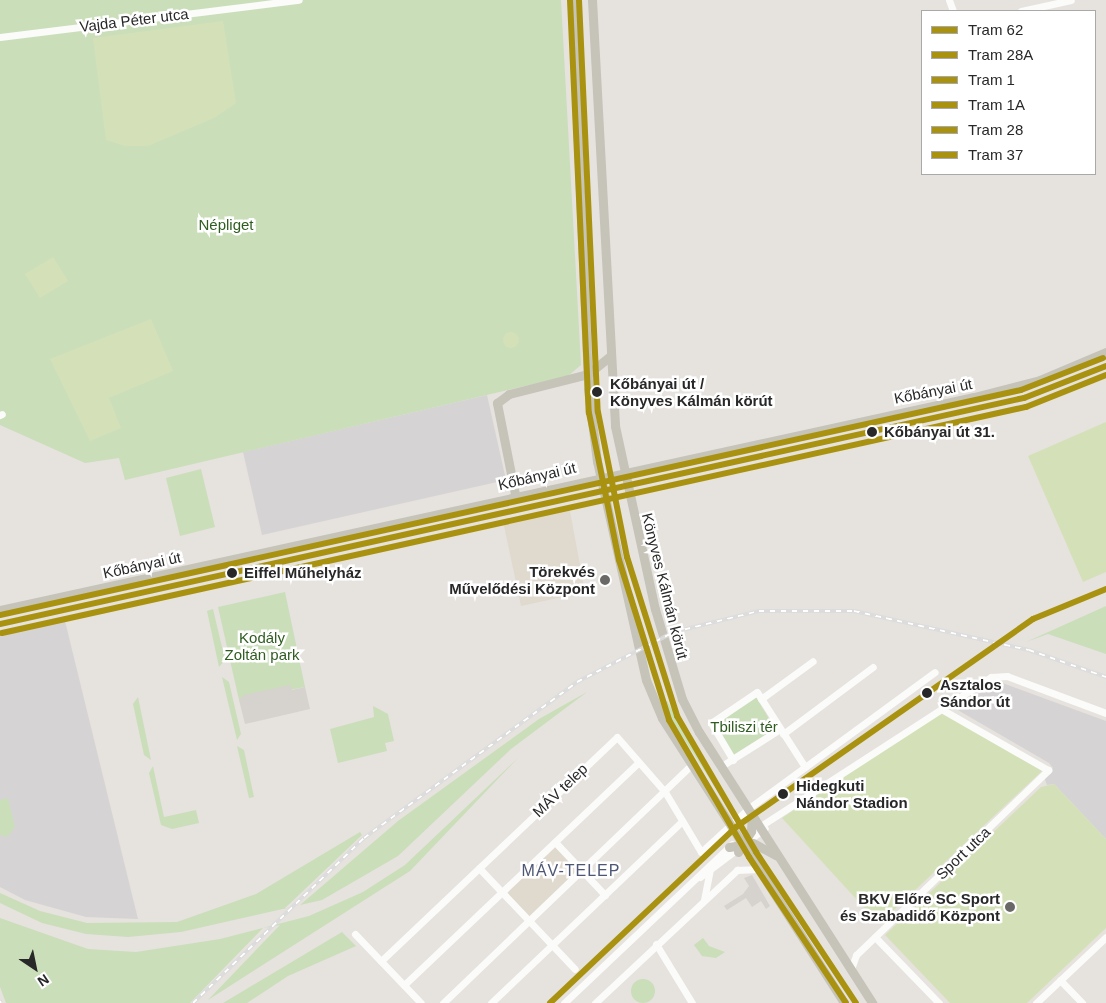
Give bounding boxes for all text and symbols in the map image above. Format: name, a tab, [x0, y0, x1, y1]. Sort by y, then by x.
street label: Vajda Péter utca	[78, 4, 190, 36]
legend	[921, 10, 1096, 175]
text: Tram 62	[968, 21, 1023, 38]
text: Tram 28A	[968, 46, 1033, 63]
text: Tram 1	[968, 71, 1015, 88]
text: Tram 1A	[968, 96, 1025, 113]
text: Tram 28	[968, 121, 1023, 138]
text: Tram 37	[968, 146, 1023, 163]
park label: Népliget	[198, 216, 254, 234]
place label: Kőbányai út / Könyves Kálmán körút	[610, 374, 773, 409]
street label: Kőbányai út	[892, 375, 974, 407]
marker: Kőbányai út / Könyves Kálmán körút	[588, 383, 606, 401]
marker: Kőbányai út 31.	[863, 423, 881, 441]
place label: Kőbányai út 31.	[884, 423, 995, 441]
street label: Kőbányai út	[496, 458, 578, 494]
street label: Könyves Kálmán körút	[638, 511, 692, 661]
street label: Kőbányai út	[101, 548, 183, 582]
place label: Törekvés Művelődési Központ	[449, 562, 595, 597]
marker: Eiffel Műhelyház	[223, 564, 241, 582]
place label: Eiffel Műhelyház	[244, 564, 362, 582]
marker: Törekvés Művelődési Központ	[599, 574, 611, 586]
park label: Kodály Zoltán park	[224, 628, 300, 663]
place label: Asztalos Sándor út	[940, 675, 1010, 710]
marker: Asztalos Sándor út	[918, 684, 936, 702]
park label: Tbiliszi tér	[710, 718, 778, 736]
street label: MÁV telep	[529, 759, 591, 821]
place label: Hidegkuti Nándor Stadion	[796, 776, 908, 811]
marker: Hidegkuti Nándor Stadion	[774, 785, 792, 803]
street label: Sport utca	[932, 823, 994, 883]
district label: MÁV-TELEP	[520, 861, 622, 881]
place label: BKV Előre SC Sport és Szabadidő Központ	[840, 889, 1000, 924]
marker: BKV Előre SC Sport és Szabadidő Központ	[1004, 901, 1016, 913]
north arrow	[10, 943, 60, 993]
text: N	[35, 971, 52, 990]

